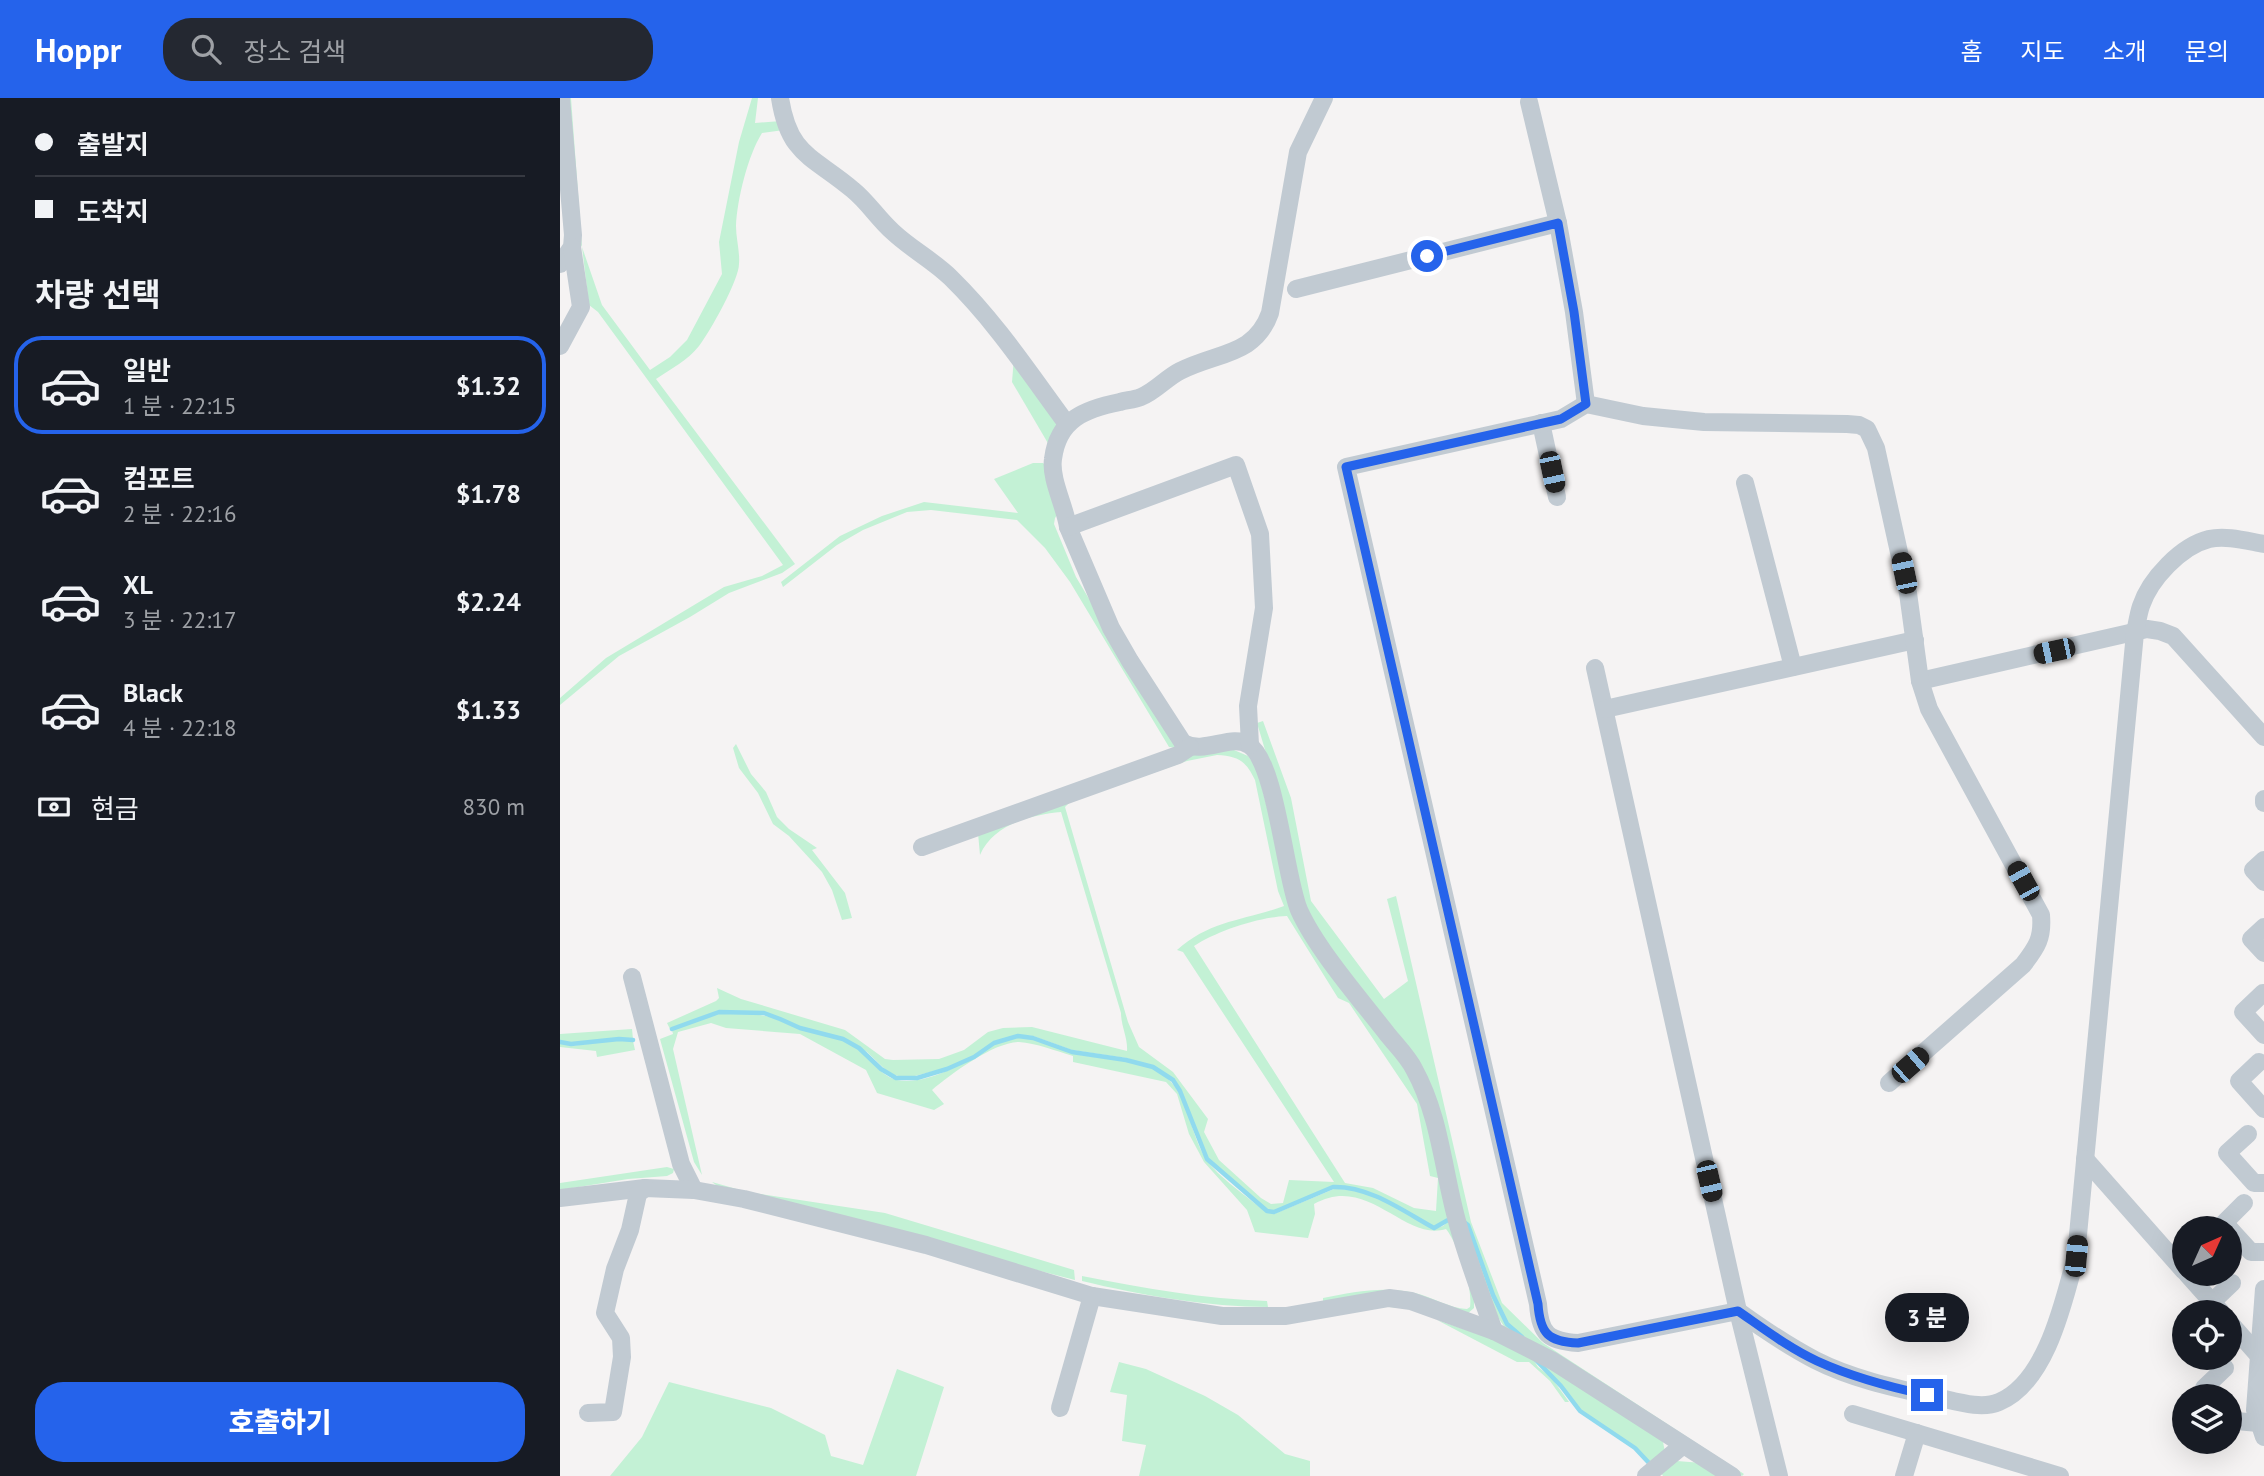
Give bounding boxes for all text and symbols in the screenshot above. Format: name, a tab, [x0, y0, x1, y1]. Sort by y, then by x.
search box	[163, 18, 653, 81]
text: Hoppr	[35, 28, 121, 71]
icon: search	[187, 30, 225, 68]
text: 장소 검색	[243, 35, 346, 68]
text: 홈	[1960, 36, 1982, 67]
text: 지도	[2020, 36, 2065, 67]
text: 소개	[2103, 36, 2147, 67]
text: 문의	[2185, 36, 2229, 67]
text: 출발지	[77, 128, 149, 161]
text: 도착지	[77, 195, 149, 228]
route start	[1411, 240, 1443, 272]
text: 차량 선택	[35, 273, 161, 315]
icon: car	[39, 354, 102, 417]
text: 일반	[123, 354, 171, 387]
text: $1.32	[456, 369, 521, 402]
text: 1 분 · 22:15	[123, 391, 236, 420]
car	[1538, 449, 1567, 495]
icon: car	[39, 462, 102, 525]
text: 컴포트	[123, 462, 195, 495]
text: $1.78	[456, 477, 521, 510]
text: 2 분 · 22:16	[123, 499, 236, 528]
car	[1890, 550, 1919, 596]
text: XL	[123, 568, 153, 601]
icon: car	[39, 570, 102, 633]
text: $2.24	[456, 585, 521, 618]
text: 3 분 · 22:17	[123, 605, 236, 634]
car	[2032, 636, 2077, 666]
text: Black	[123, 676, 183, 709]
icon: car	[39, 678, 102, 741]
text: $1.33	[456, 693, 521, 726]
text: 4 분 · 22:18	[123, 713, 236, 742]
icon: cash	[35, 788, 73, 826]
text: 현금	[91, 792, 139, 825]
text: 830 m	[463, 792, 525, 821]
car	[2004, 858, 2043, 904]
car	[1888, 1043, 1933, 1087]
car	[1695, 1158, 1724, 1204]
north arrow	[2172, 1216, 2242, 1286]
map controls	[2172, 1216, 2242, 1454]
car	[2064, 1234, 2089, 1278]
callout: 3 분	[1885, 1294, 1969, 1342]
button: locate	[2172, 1300, 2242, 1370]
text: 3 분	[1907, 1303, 1947, 1332]
route end	[1911, 1379, 1943, 1411]
button: 호출하기	[35, 1382, 525, 1462]
button: layers	[2172, 1384, 2242, 1454]

